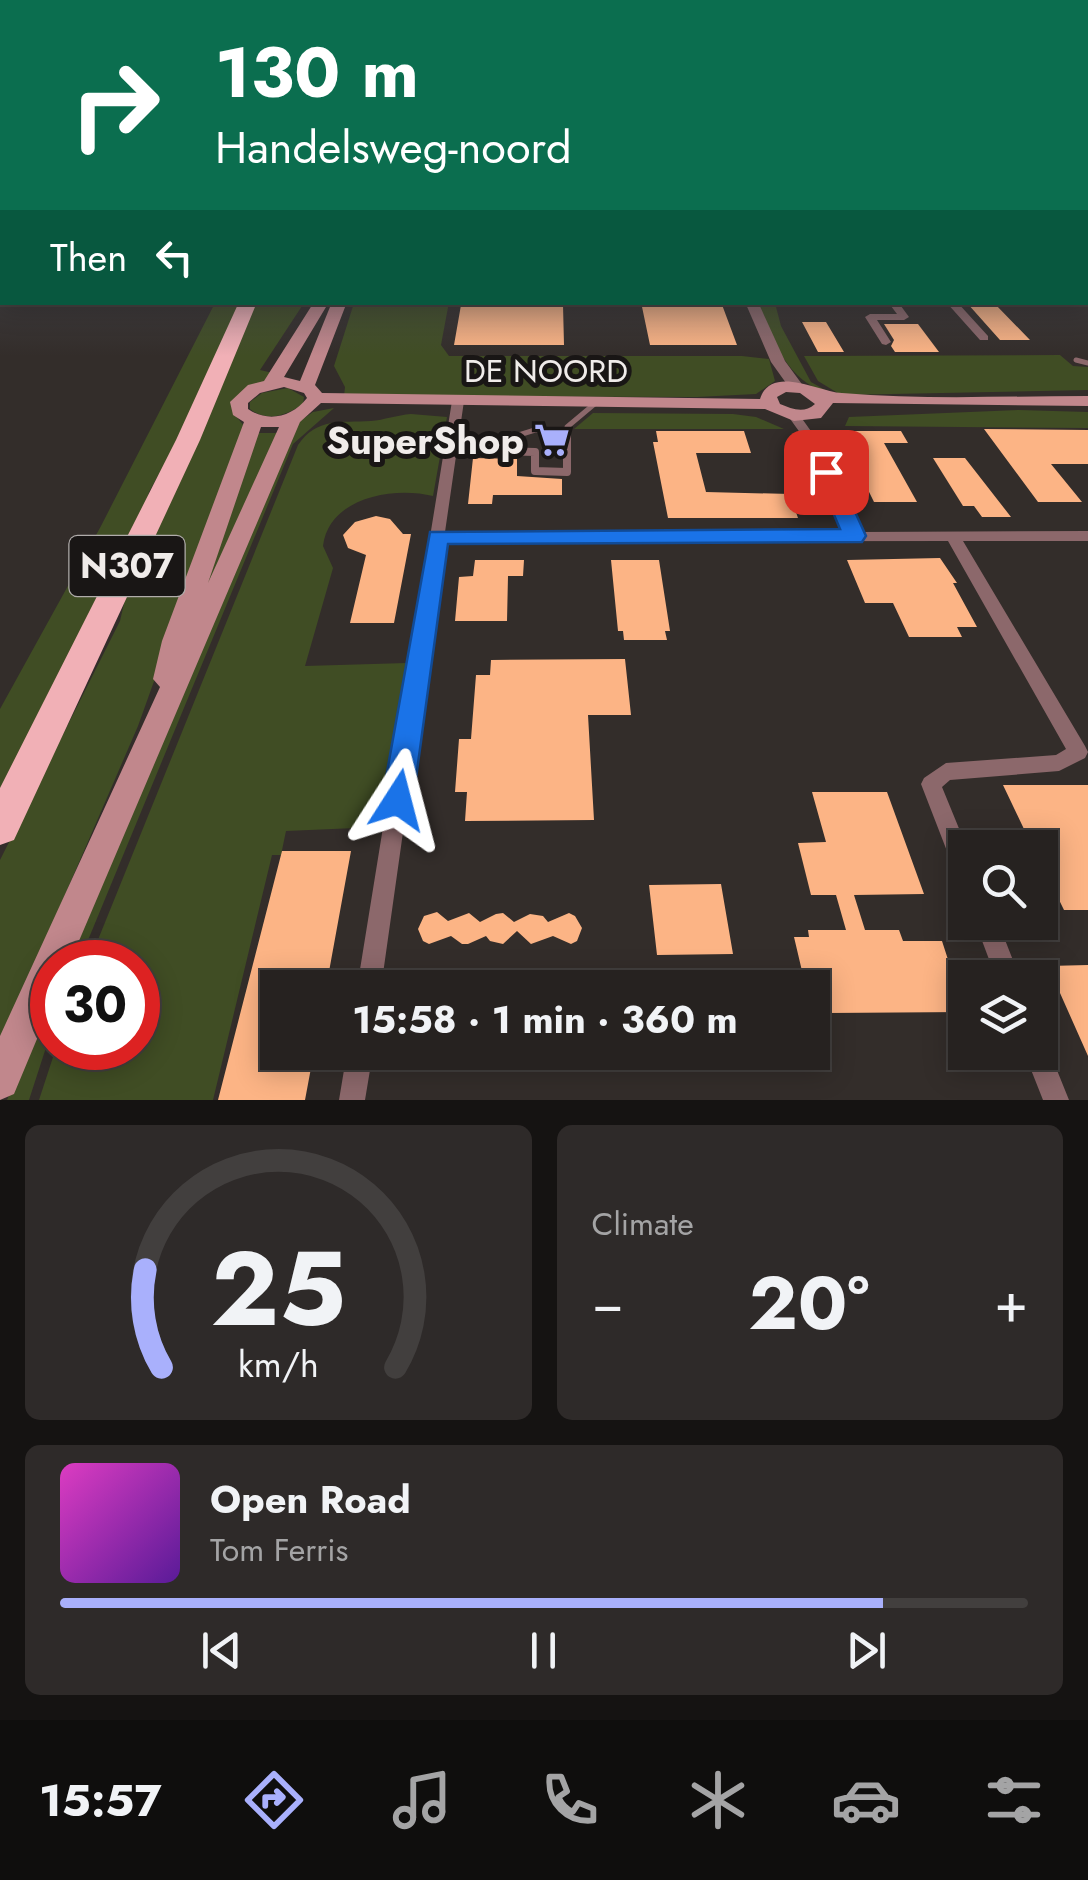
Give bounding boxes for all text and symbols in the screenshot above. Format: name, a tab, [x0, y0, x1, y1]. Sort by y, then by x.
text: 130 m	[215, 22, 419, 123]
icon: right	[50, 40, 180, 170]
text: Handelsweg-noord	[215, 115, 572, 180]
text: Then	[50, 230, 127, 285]
icon: left	[147, 230, 202, 285]
street label: DE NOORD	[464, 348, 628, 394]
place label: SuperShop	[326, 413, 524, 468]
supermarket icon: SuperShop	[533, 421, 571, 459]
pin	[784, 430, 869, 515]
icon: arrive	[799, 445, 854, 500]
road number: N307	[70, 536, 184, 596]
position arrow	[346, 748, 450, 852]
map controls	[948, 830, 1058, 1070]
button: search	[948, 830, 1058, 940]
speed limit sign: 30	[30, 940, 160, 1070]
button: layers	[948, 960, 1058, 1070]
text: 15:58 · 1 min · 360 m	[352, 992, 738, 1047]
text: Climate	[592, 1201, 694, 1247]
text: 25	[211, 1214, 346, 1364]
text: 20°	[748, 1249, 870, 1357]
text: −	[592, 1263, 624, 1343]
text: +	[994, 1263, 1028, 1343]
text: km/h	[238, 1339, 319, 1390]
text: Open Road	[210, 1472, 411, 1527]
text: Tom Ferris	[210, 1527, 348, 1573]
icon: previous	[194, 1623, 249, 1678]
icon: pause	[516, 1623, 571, 1678]
icon: next	[839, 1623, 894, 1678]
icon: directions	[239, 1765, 309, 1835]
icon: music	[387, 1765, 457, 1835]
icon: phone	[535, 1765, 605, 1835]
icon: climate	[683, 1765, 753, 1835]
icon: car	[831, 1765, 901, 1835]
icon: filters	[979, 1765, 1049, 1835]
text: 15:57	[39, 1768, 162, 1833]

